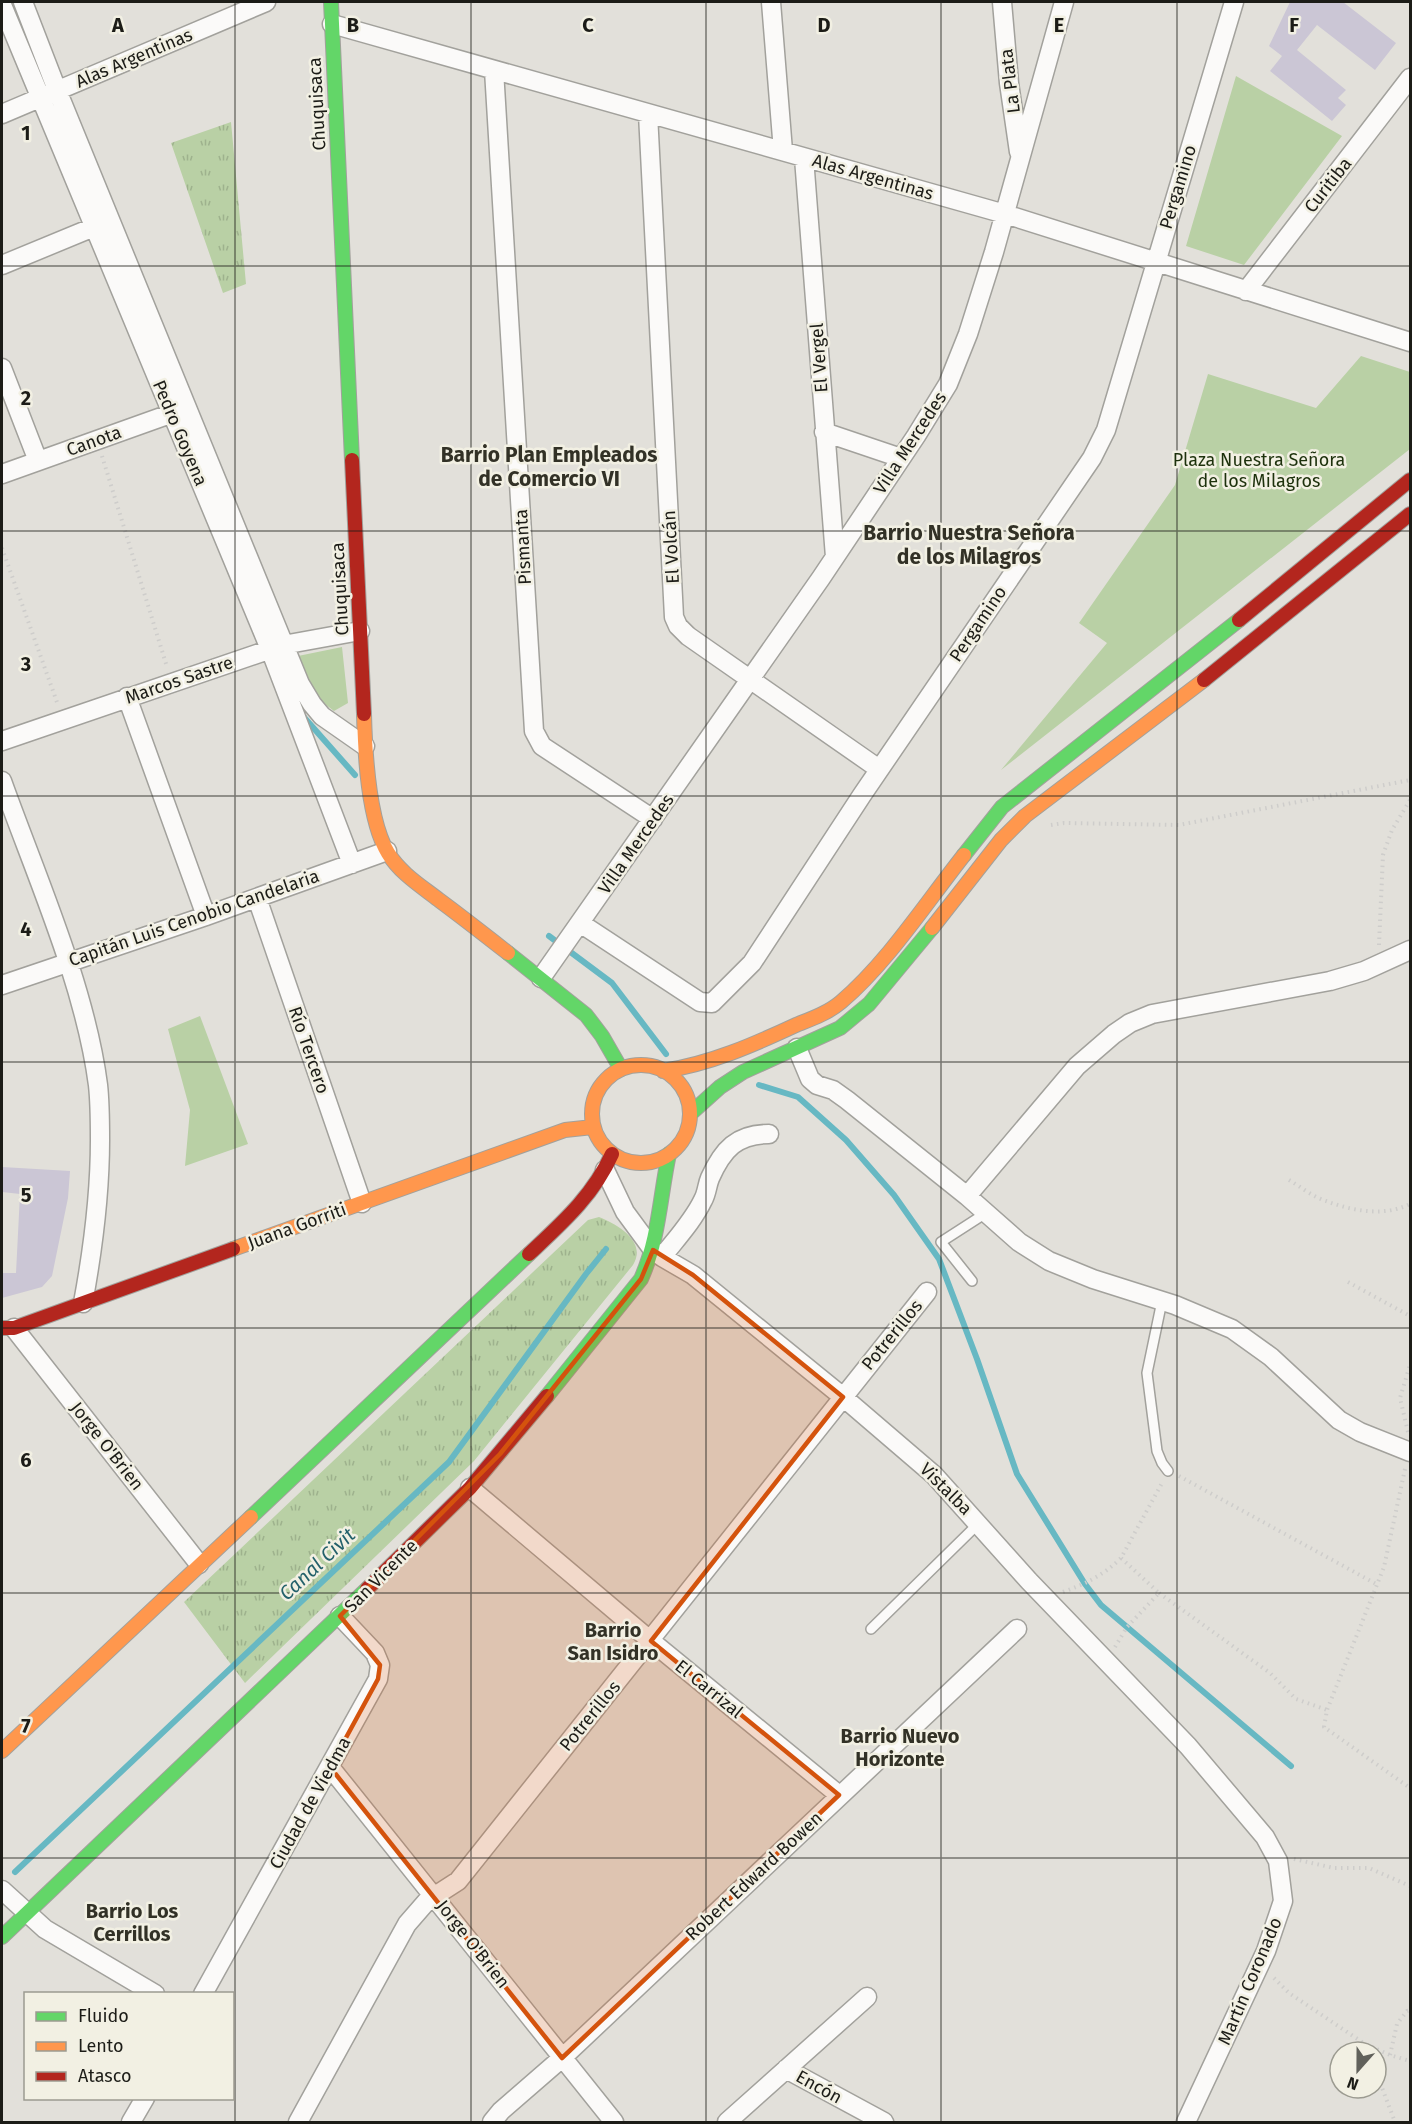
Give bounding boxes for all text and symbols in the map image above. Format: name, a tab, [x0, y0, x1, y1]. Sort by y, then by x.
text: B	[347, 13, 359, 37]
text: C	[582, 13, 594, 37]
text: D	[817, 13, 831, 37]
text: E	[1054, 13, 1064, 37]
text: F	[1289, 13, 1299, 37]
street label: Alas Argentinas	[72, 24, 196, 92]
street label: La Plata	[995, 48, 1025, 114]
street label: Chuquisaca	[304, 57, 330, 151]
text: 1	[21, 121, 31, 145]
street label: Pergamino	[1155, 142, 1201, 232]
street label: Alas Argentinas	[810, 149, 936, 205]
street label: Curitiba	[1300, 153, 1356, 217]
street label: El Vergel	[806, 322, 832, 394]
street label: Pedro Goyena	[148, 377, 212, 489]
text: 2	[21, 386, 31, 410]
street label: Villa Mercedes	[869, 388, 951, 498]
street label: Canota	[63, 421, 125, 461]
district label: Barrio Plan Empleados de Comercio VI	[441, 442, 657, 492]
park label: Plaza Nuestra Señora de los Milagros	[1173, 449, 1345, 492]
street label: Pismanta	[510, 509, 536, 585]
street label: El Volcán	[658, 510, 684, 584]
district label: Barrio Nuestra Señora de los Milagros	[863, 520, 1075, 570]
street label: Chuquisaca	[327, 542, 353, 636]
street label: Pergamino	[945, 582, 1011, 666]
street label: Marcos Sastre	[122, 651, 236, 709]
text: 3	[20, 652, 31, 676]
street label: Villa Mercedes	[593, 790, 679, 898]
street label: Capitán Luis Cenobio Candelaria	[66, 865, 322, 971]
text: 4	[20, 917, 32, 941]
street label: Río Tercero	[284, 1004, 334, 1096]
text: 5	[21, 1183, 32, 1207]
street label: Juana Gorriti	[245, 1198, 349, 1254]
street label: Potrerillos	[857, 1295, 927, 1375]
street label: Jorge O'Brien	[66, 1397, 148, 1495]
text: 6	[20, 1448, 32, 1472]
street label: Vistalba	[915, 1458, 977, 1520]
water label: Canal Civit	[274, 1522, 361, 1605]
street label: San Vicente	[340, 1535, 422, 1617]
district label: Barrio San Isidro	[568, 1618, 659, 1665]
street label: El Carrizal	[671, 1655, 747, 1723]
street label: Potrerillos	[555, 1676, 625, 1756]
text: 7	[21, 1714, 31, 1738]
district label: Barrio Nuevo Horizonte	[841, 1724, 960, 1771]
street label: Ciudad de Viedma	[265, 1733, 355, 1873]
street label: Robert Edward Bowen	[681, 1807, 827, 1945]
street label: Jorge O'Brien	[432, 1895, 514, 1993]
district label: Barrio Los Cerrillos	[86, 1899, 179, 1946]
street label: Martín Coronado	[1213, 1914, 1287, 2048]
legend	[24, 1992, 234, 2100]
text: Fluido	[78, 2005, 129, 2027]
text: Lento	[78, 2035, 124, 2057]
north arrow	[1328, 2040, 1388, 2100]
text: Atasco	[78, 2065, 131, 2087]
street label: Encón	[792, 2065, 846, 2109]
text: N	[1344, 2073, 1361, 2094]

